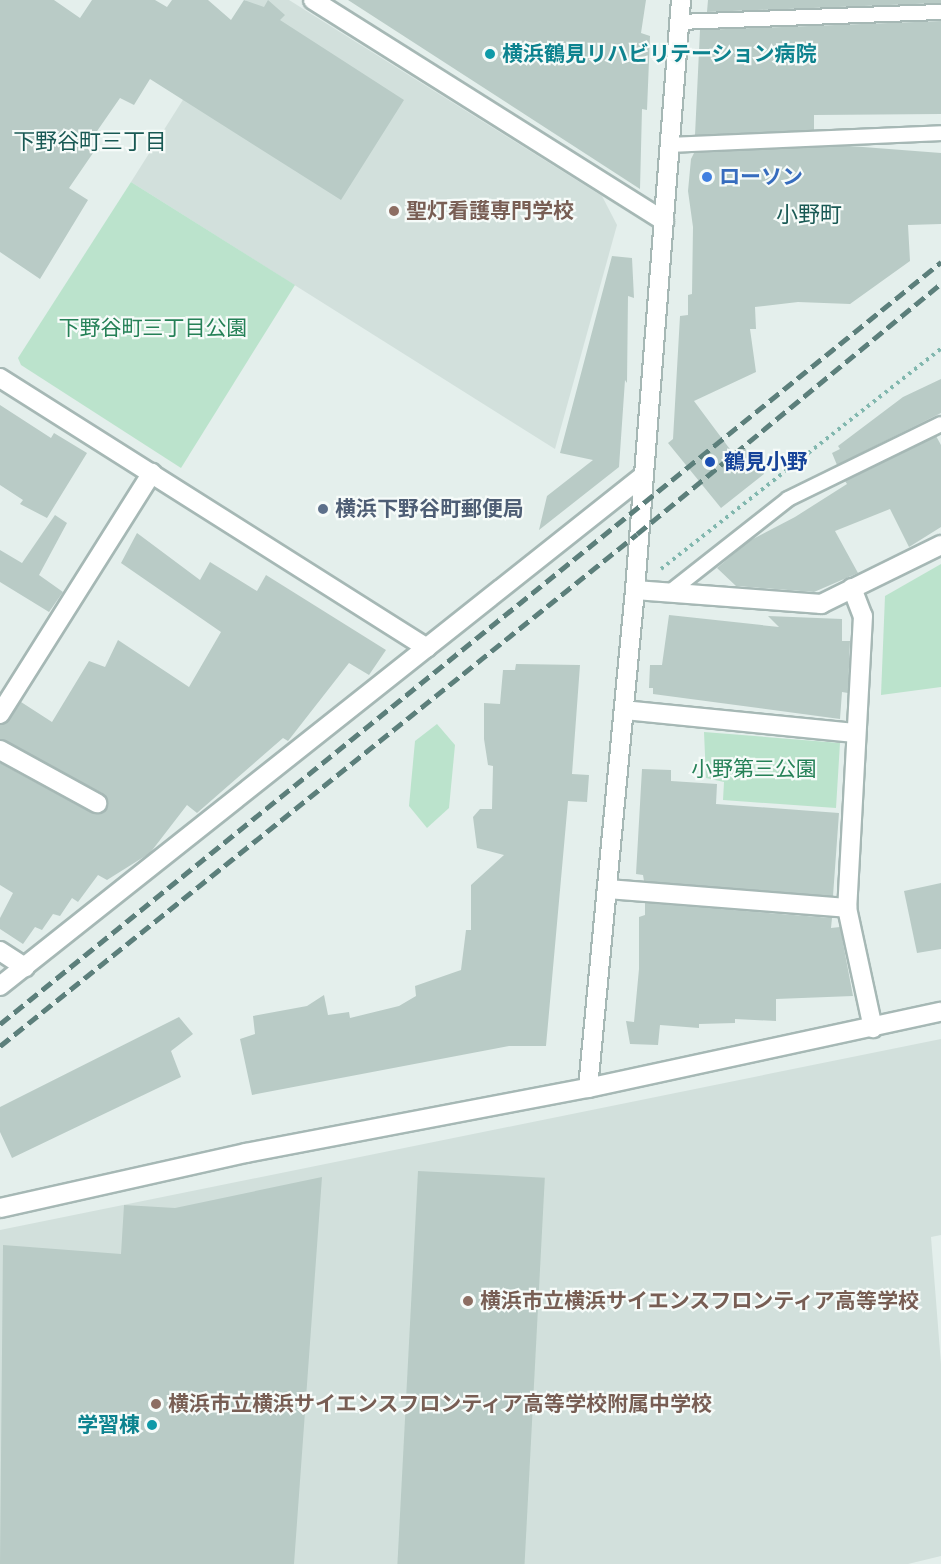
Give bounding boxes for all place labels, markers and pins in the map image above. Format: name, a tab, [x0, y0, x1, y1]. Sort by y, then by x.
place label: 横浜鶴見リハビリテーション病院	[502, 41, 817, 67]
marker: 横浜鶴見リハビリテーション病院	[483, 47, 497, 61]
place label: ローソン	[719, 164, 803, 190]
marker: ローソン	[700, 170, 714, 184]
place label: 聖灯看護専門学校	[406, 198, 574, 224]
marker: 聖灯看護専門学校	[387, 204, 401, 218]
place label: 鶴見小野	[724, 449, 808, 475]
marker: 鶴見小野	[701, 453, 719, 471]
place label: 横浜下野谷町郵便局	[335, 496, 524, 522]
marker: 横浜下野谷町郵便局	[316, 502, 330, 516]
place label: 横浜市立横浜サイエンスフロンティア高等学校	[480, 1288, 921, 1314]
marker: 横浜市立横浜サイエンスフロンティア高等学校	[461, 1294, 475, 1308]
place label: 横浜市立横浜サイエンスフロンティア高等学校附属中学校	[168, 1391, 714, 1417]
marker: 横浜市立横浜サイエンスフロンティア高等学校附属中学校	[149, 1397, 163, 1411]
place label: 学習棟	[77, 1412, 140, 1438]
marker: 学習棟	[145, 1418, 159, 1432]

